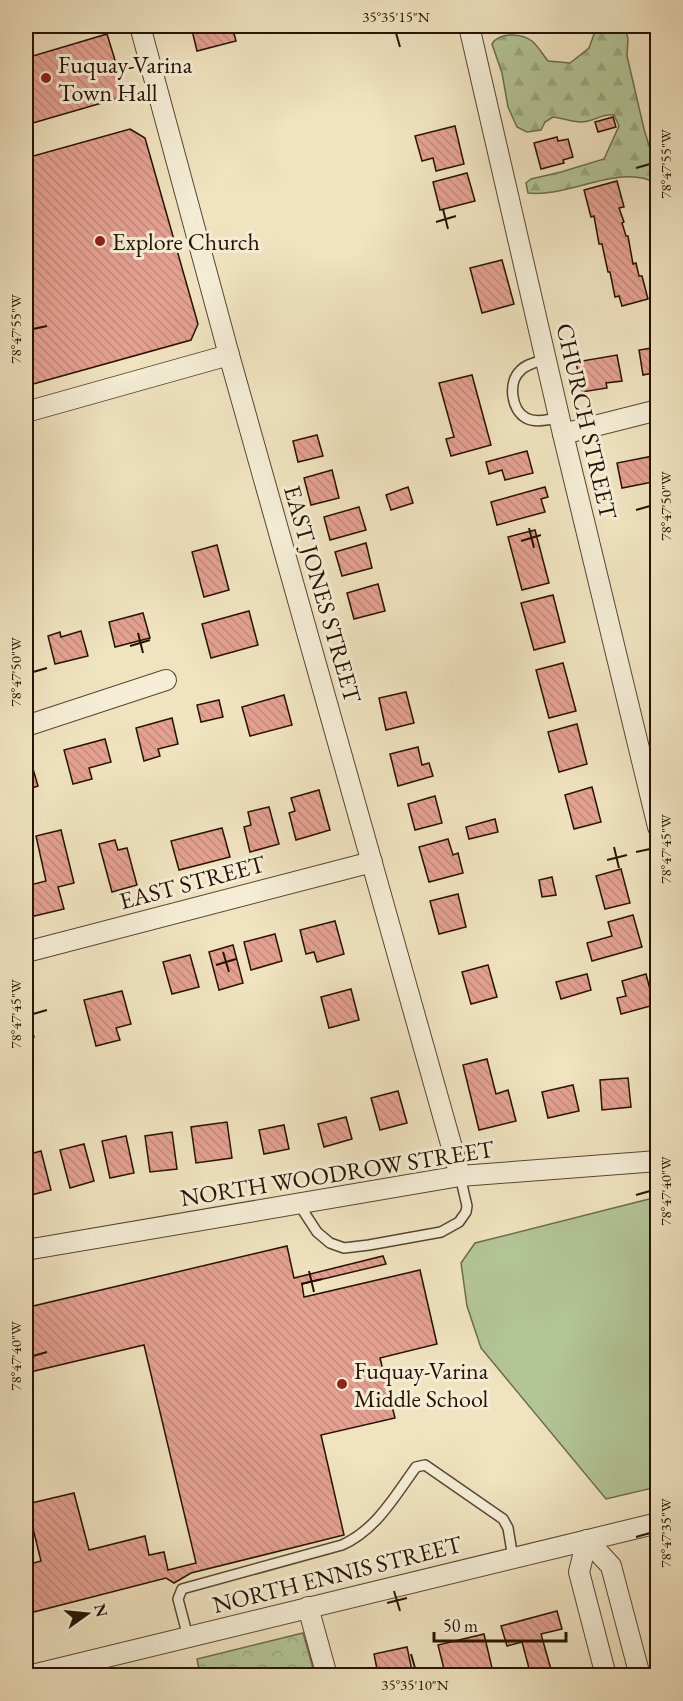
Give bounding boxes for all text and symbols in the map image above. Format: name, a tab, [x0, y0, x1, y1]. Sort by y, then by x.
text: 35°35'15"N	[362, 7, 430, 26]
place label: Fuquay-Varina Town Hall	[58, 49, 193, 108]
marker: Fuquay-Varina Town Hall	[39, 71, 53, 85]
text: 78°47'55"W	[656, 129, 675, 199]
place label: Explore Church	[112, 226, 260, 257]
marker: Explore Church	[93, 234, 107, 248]
text: 78°47'55"W	[6, 294, 25, 364]
street label: CHURCH STREET	[549, 320, 625, 523]
text: 78°47'50"W	[656, 471, 675, 541]
street label: EAST JONES STREET	[277, 482, 369, 707]
text: 78°47'50"W	[6, 637, 25, 707]
text: 78°47'45"W	[656, 814, 675, 884]
street label: EAST STREET	[116, 847, 269, 916]
text: 78°47'45"W	[6, 979, 25, 1049]
street label: NORTH WOODROW STREET	[178, 1133, 497, 1213]
text: 78°47'40"W	[656, 1156, 675, 1226]
text: 78°47'40"W	[6, 1321, 25, 1391]
place label: Fuquay-Varina Middle School	[354, 1355, 489, 1414]
marker: Fuquay-Varina Middle School	[335, 1377, 349, 1391]
text: 78°47'35"W	[656, 1498, 675, 1568]
street label: NORTH ENNIS STREET	[209, 1528, 466, 1620]
north arrow	[57, 1584, 117, 1644]
text: N	[89, 1601, 113, 1619]
scale bar	[434, 1605, 566, 1643]
text: 50 m	[443, 1614, 478, 1637]
text: 35°35'10"N	[381, 1675, 449, 1694]

